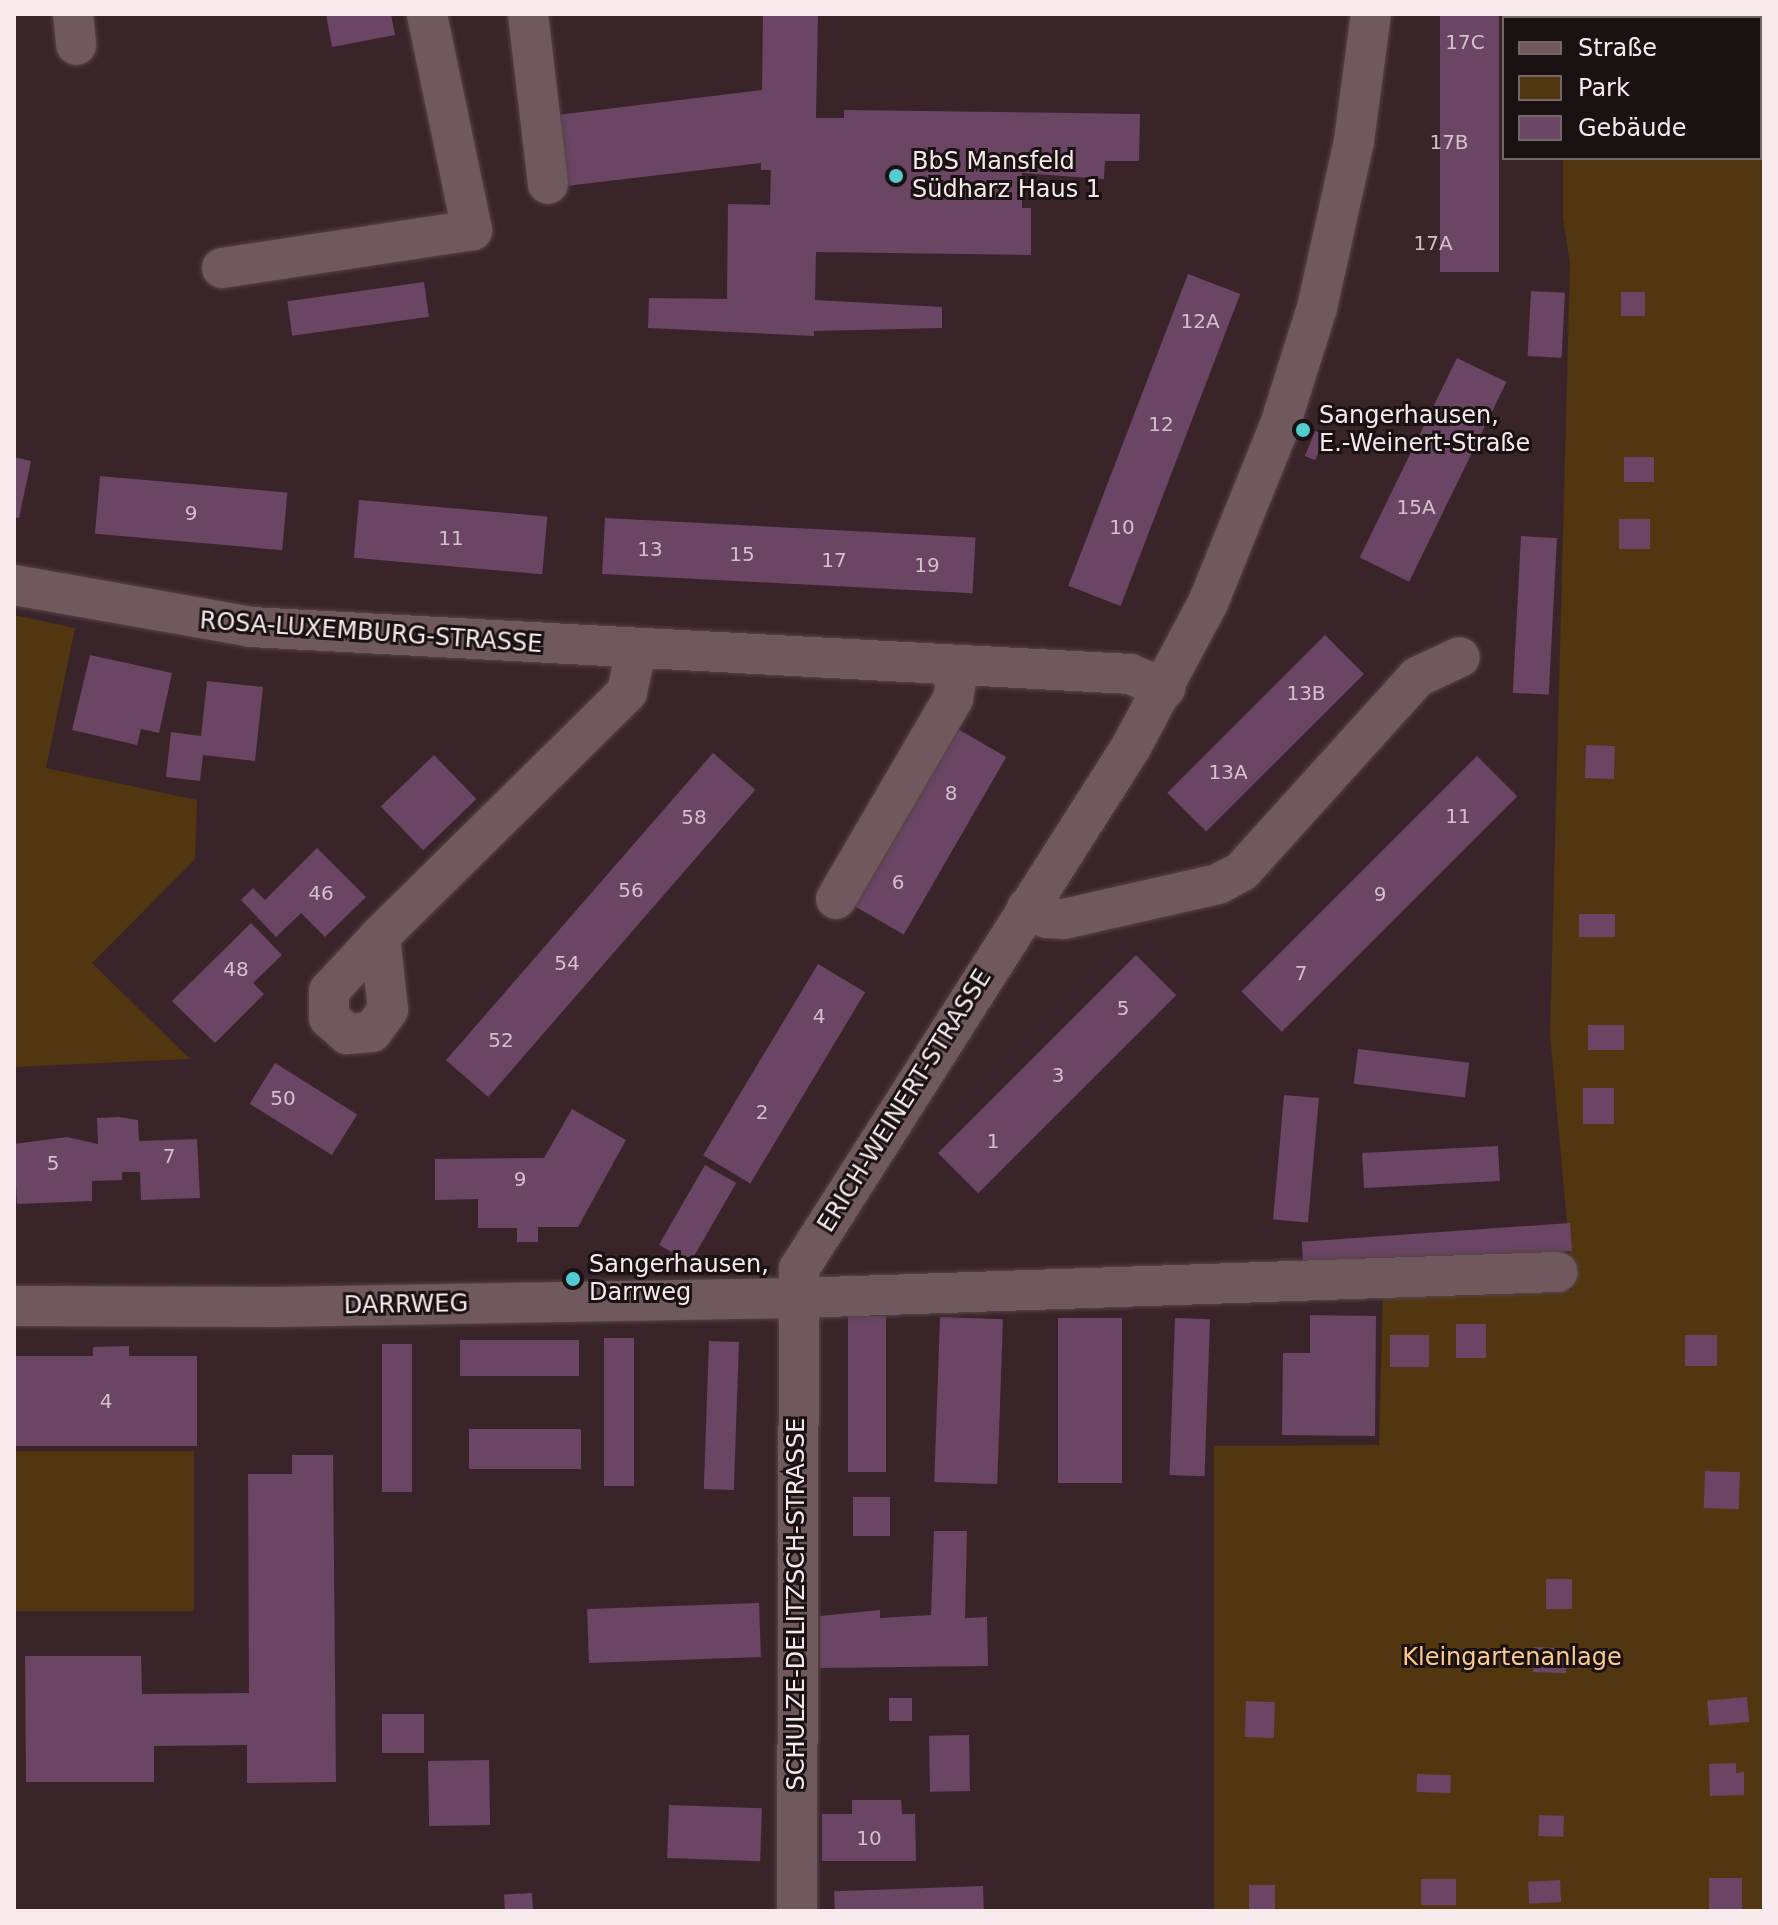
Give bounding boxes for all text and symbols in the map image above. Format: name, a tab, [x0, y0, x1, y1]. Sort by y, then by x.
legend	[1502, 16, 1762, 160]
house number: 17C	[1445, 30, 1485, 54]
text: Straße	[1578, 34, 1657, 62]
text: Park	[1578, 74, 1630, 102]
text: Gebäude	[1578, 114, 1687, 142]
house number: 17B	[1429, 130, 1469, 154]
place label: BbS Mansfeld Südharz Haus 1	[912, 148, 1101, 204]
marker: BbS Mansfeld Südharz Haus 1	[887, 167, 905, 185]
house number: 17A	[1413, 231, 1453, 255]
house number: 12A	[1180, 309, 1220, 333]
place label: Sangerhausen, E.-Weinert-Straße	[1319, 402, 1530, 458]
house number: 12	[1148, 412, 1174, 436]
marker: Sangerhausen, E.-Weinert-Straße	[1294, 421, 1312, 439]
house number: 15A	[1396, 495, 1436, 519]
house number: 9	[185, 501, 197, 525]
house number: 10	[1109, 515, 1135, 539]
house number: 11	[438, 526, 464, 550]
house number: 13	[637, 537, 663, 561]
house number: 15	[729, 542, 755, 566]
house number: 17	[821, 548, 847, 572]
house number: 19	[914, 553, 940, 577]
street label: ROSA-LUXEMBURG-STRASSE	[199, 607, 543, 659]
house number: 13B	[1286, 681, 1326, 705]
house number: 13A	[1208, 760, 1248, 784]
house number: 8	[945, 781, 957, 805]
house number: 11	[1445, 804, 1471, 828]
house number: 58	[681, 805, 707, 829]
house number: 6	[892, 870, 904, 894]
house number: 56	[618, 878, 644, 902]
house number: 46	[308, 881, 334, 905]
house number: 9	[1374, 882, 1386, 906]
house number: 54	[554, 951, 580, 975]
house number: 48	[223, 957, 249, 981]
house number: 7	[1295, 961, 1307, 985]
street label: ERICH-WEINERT-STRASSE	[812, 964, 998, 1238]
house number: 5	[1117, 996, 1129, 1020]
house number: 4	[813, 1004, 825, 1028]
house number: 52	[488, 1028, 514, 1052]
house number: 3	[1052, 1063, 1064, 1087]
house number: 50	[270, 1086, 296, 1110]
house number: 2	[756, 1100, 768, 1124]
house number: 1	[987, 1129, 999, 1153]
house number: 7	[163, 1144, 175, 1168]
house number: 5	[47, 1151, 59, 1175]
house number: 9	[514, 1167, 526, 1191]
place label: Sangerhausen, Darrweg	[589, 1251, 769, 1307]
marker: Sangerhausen, Darrweg	[564, 1270, 582, 1288]
street label: DARRWEG	[344, 1290, 468, 1320]
house number: 4	[100, 1389, 112, 1413]
street label: SCHULZE-DELITZSCH-STRASSE	[783, 1418, 811, 1790]
park label: Kleingartenanlage	[1402, 1644, 1622, 1672]
house number: 10	[856, 1826, 882, 1850]

